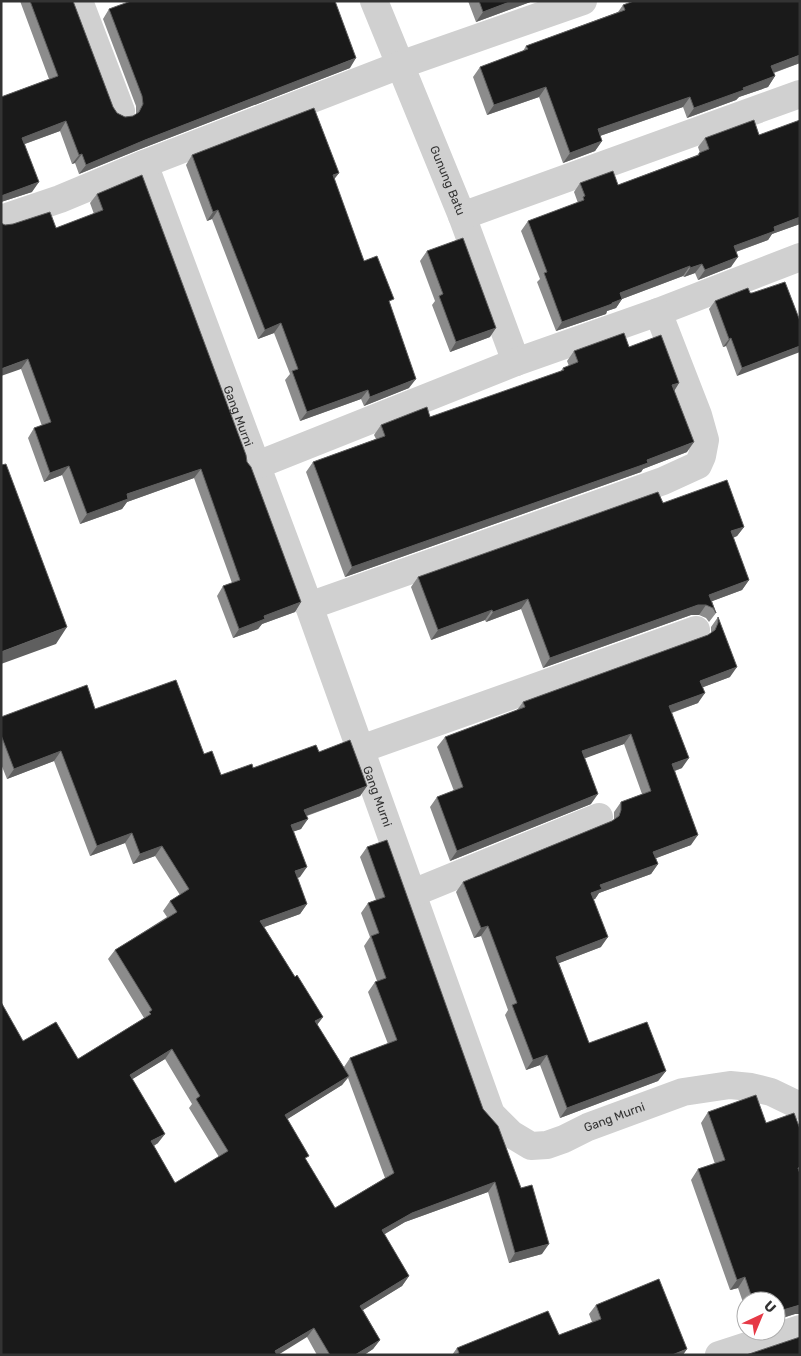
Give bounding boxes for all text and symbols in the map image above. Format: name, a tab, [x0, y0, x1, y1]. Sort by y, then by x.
street label: Gunung Batu	[427, 144, 468, 217]
street label: Gang Murni	[220, 384, 256, 448]
street label: Gang Murni	[360, 764, 395, 829]
street label: Gang Murni	[582, 1100, 647, 1135]
north arrow	[736, 1291, 786, 1341]
text: U	[760, 1297, 779, 1317]

